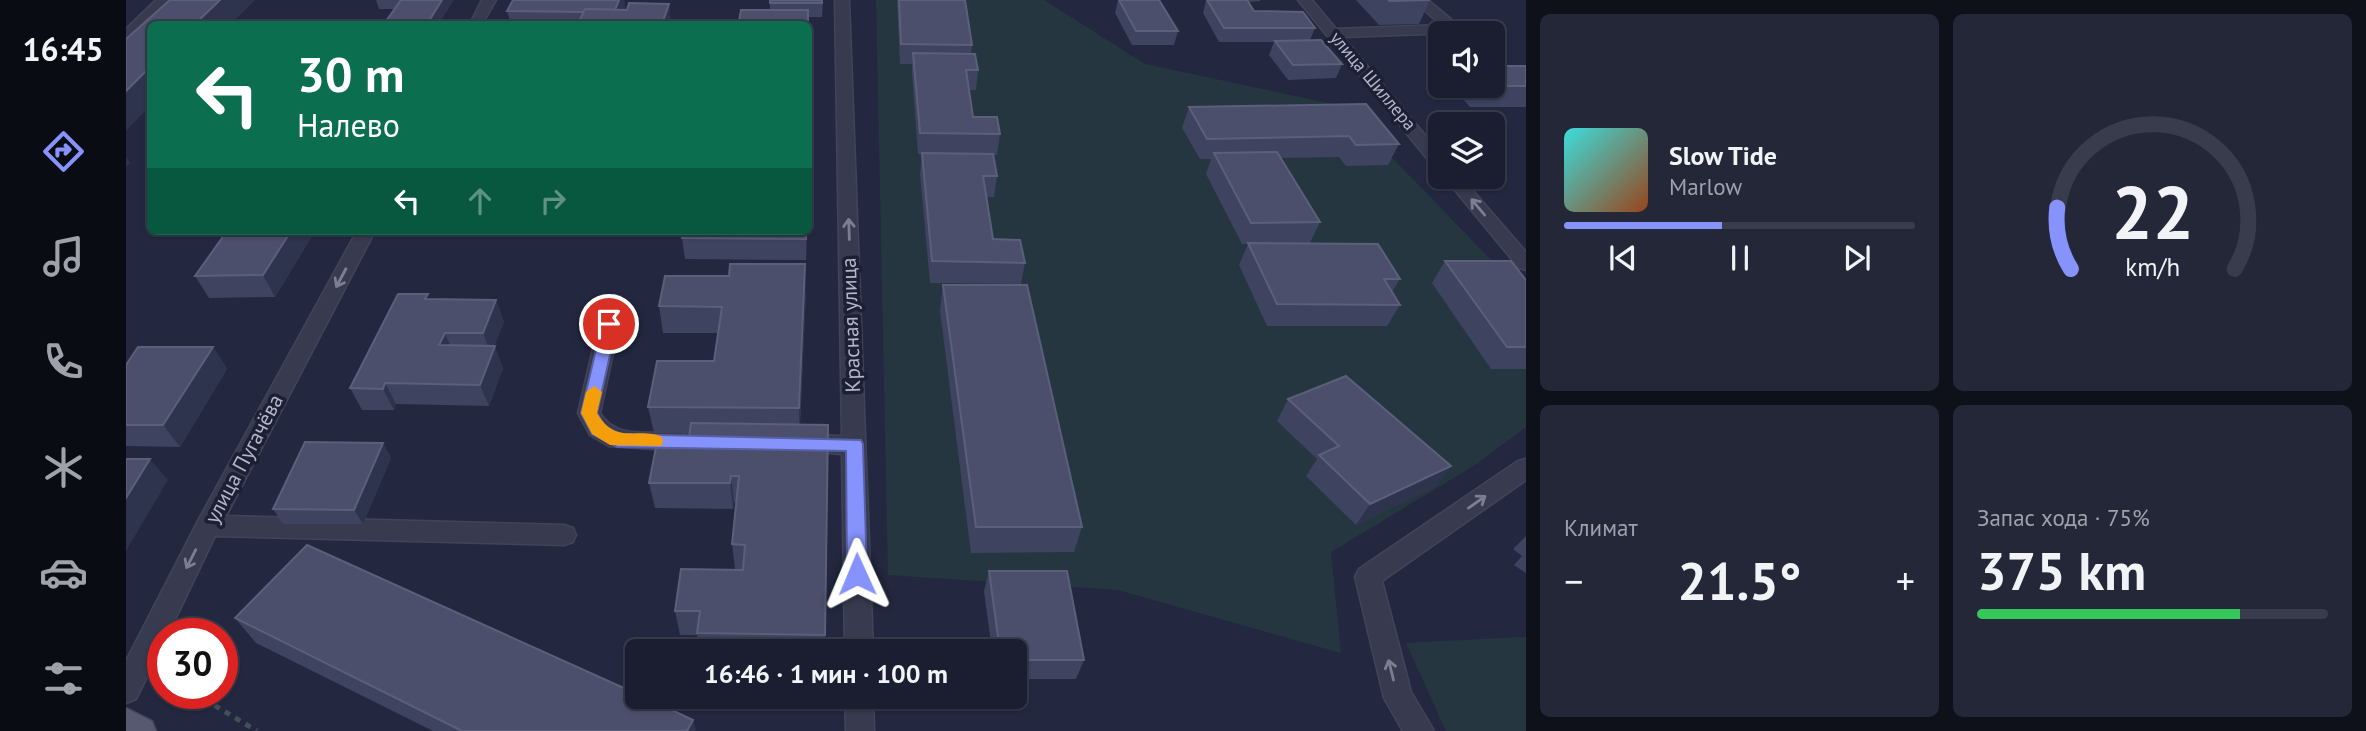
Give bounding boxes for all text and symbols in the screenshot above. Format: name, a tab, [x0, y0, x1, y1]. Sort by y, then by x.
map controls	[1428, 21, 1505, 189]
button: sound	[1428, 21, 1505, 98]
street label: улица Шиллера	[1325, 26, 1421, 135]
text: 16:45	[22, 28, 104, 70]
text: 30 m	[297, 42, 404, 106]
icon: left	[182, 49, 273, 140]
text: Налево	[297, 104, 400, 146]
button: layers	[1428, 112, 1505, 189]
icon: directions	[39, 127, 88, 176]
text: Slow Tide	[1669, 139, 1777, 172]
text: 22	[2111, 165, 2194, 259]
text: Marlow	[1669, 172, 1742, 201]
icon: left	[388, 182, 426, 220]
icon: ahead	[461, 182, 499, 220]
icon: right	[534, 182, 572, 220]
one-way arrow	[1470, 199, 1486, 217]
one-way arrow	[842, 218, 855, 241]
icon: music	[39, 232, 88, 281]
icon: previous	[1604, 239, 1642, 277]
icon: pause	[1721, 239, 1759, 277]
icon: next	[1838, 239, 1876, 277]
text: km/h	[2125, 251, 2180, 283]
street label: Красная улица	[835, 257, 866, 393]
one-way arrow	[333, 268, 347, 288]
pin	[579, 294, 639, 354]
icon: arrive	[590, 305, 628, 343]
icon: phone	[39, 337, 88, 386]
street label: улица Пугачёва	[198, 389, 289, 528]
icon: climate	[39, 443, 88, 492]
one-way arrow	[1466, 495, 1486, 509]
text: Запас хода · 75%	[1977, 503, 2150, 532]
text: Климат	[1564, 513, 1638, 542]
position arrow	[820, 537, 894, 611]
text: 375 km	[1977, 537, 2146, 604]
text: 21.5°	[1678, 547, 1801, 614]
icon: car	[39, 548, 88, 597]
one-way arrow	[184, 548, 197, 569]
text: −	[1564, 556, 1583, 605]
text: +	[1896, 556, 1915, 605]
speed limit sign: 30	[147, 618, 238, 709]
icon: filters	[39, 654, 88, 703]
text: 16:46 · 1 мин · 100 m	[704, 657, 948, 690]
one-way arrow	[1384, 659, 1397, 682]

